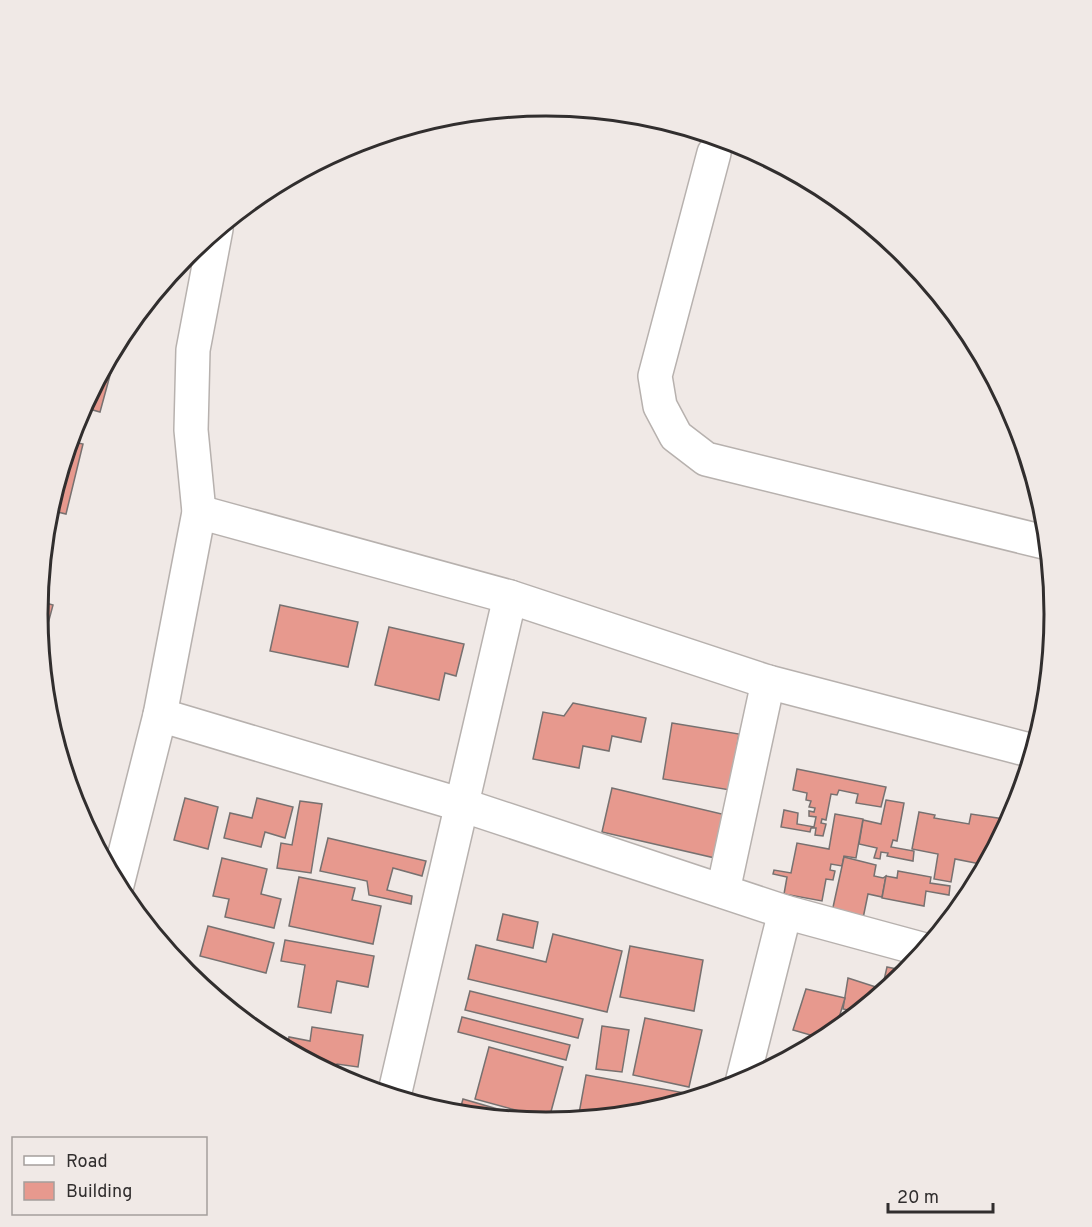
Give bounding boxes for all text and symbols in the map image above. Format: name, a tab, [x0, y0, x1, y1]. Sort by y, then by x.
legend	[12, 1137, 207, 1215]
text: Road	[66, 1151, 108, 1174]
scale bar	[888, 1176, 993, 1214]
text: Building	[66, 1181, 132, 1204]
text: 20 m	[897, 1187, 939, 1210]

